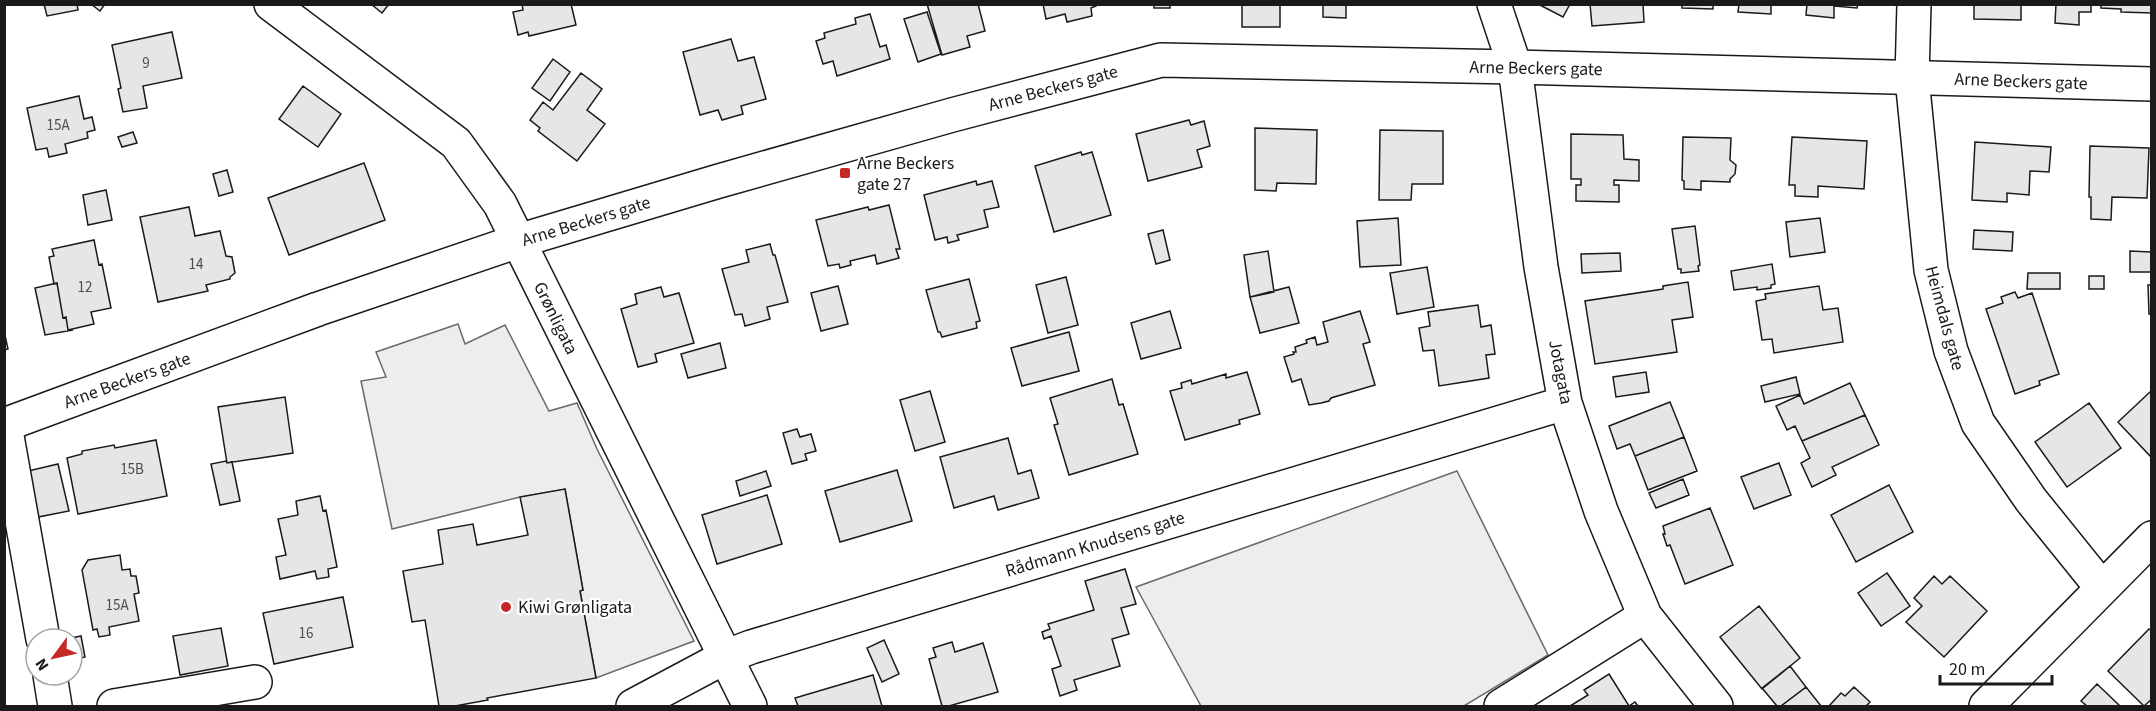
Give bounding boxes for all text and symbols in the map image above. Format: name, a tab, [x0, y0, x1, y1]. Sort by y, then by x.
house number: 9	[142, 53, 150, 74]
street label: Arne Beckers gate	[1469, 55, 1603, 82]
street label: Arne Beckers gate	[986, 59, 1121, 118]
street label: Arne Beckers gate	[1954, 67, 2088, 96]
house number: 15A	[46, 115, 70, 136]
place label: Arne Beckers gate 27	[857, 151, 954, 197]
marker: Arne Beckers gate 27	[838, 166, 852, 180]
street label: Arne Beckers gate	[519, 190, 654, 253]
house number: 14	[189, 254, 204, 275]
street label: Heimdals gate	[1919, 263, 1970, 373]
house number: 12	[78, 277, 92, 298]
street label: Grønligata	[527, 278, 584, 359]
street label: Jotagata	[1542, 338, 1579, 406]
street label: Arne Beckers gate	[60, 346, 194, 415]
house number: 15B	[120, 459, 144, 480]
street label: Rådmann Knudsens gate	[1002, 505, 1188, 584]
house number: 15A	[105, 595, 129, 616]
place label: Kiwi Grønligata	[518, 595, 632, 620]
marker: Kiwi Grønligata	[499, 600, 513, 614]
house number: 16	[299, 623, 313, 644]
north arrow	[24, 627, 84, 687]
scale bar	[1940, 648, 2052, 686]
text: N	[30, 654, 54, 675]
text: 20 m	[1949, 657, 1985, 682]

